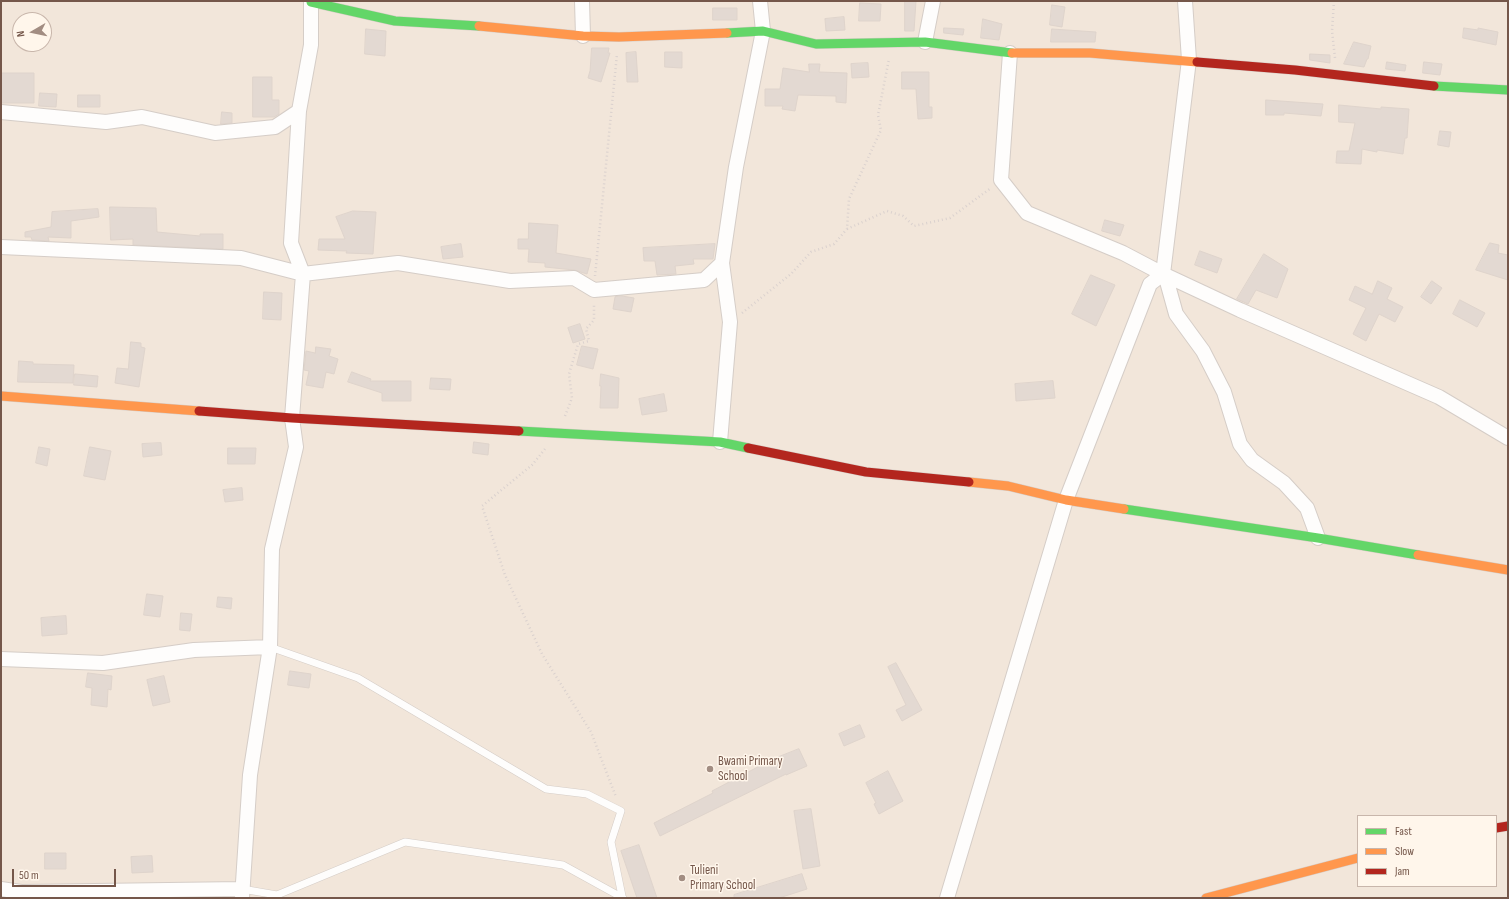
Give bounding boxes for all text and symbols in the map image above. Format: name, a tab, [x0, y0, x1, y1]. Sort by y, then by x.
north arrow	[12, 12, 52, 52]
text: N	[14, 30, 28, 38]
place label: Bwami Primary School	[718, 754, 783, 785]
marker: Bwami Primary School	[705, 764, 715, 774]
legend	[1357, 815, 1497, 887]
text: Fast	[1395, 824, 1412, 839]
text: Slow	[1395, 844, 1414, 859]
scale bar	[14, 861, 118, 887]
place label: Tulieni Primary School	[690, 863, 755, 894]
text: Jam	[1395, 864, 1410, 879]
text: 50 m	[19, 868, 39, 883]
marker: Tulieni Primary School	[677, 873, 687, 883]

